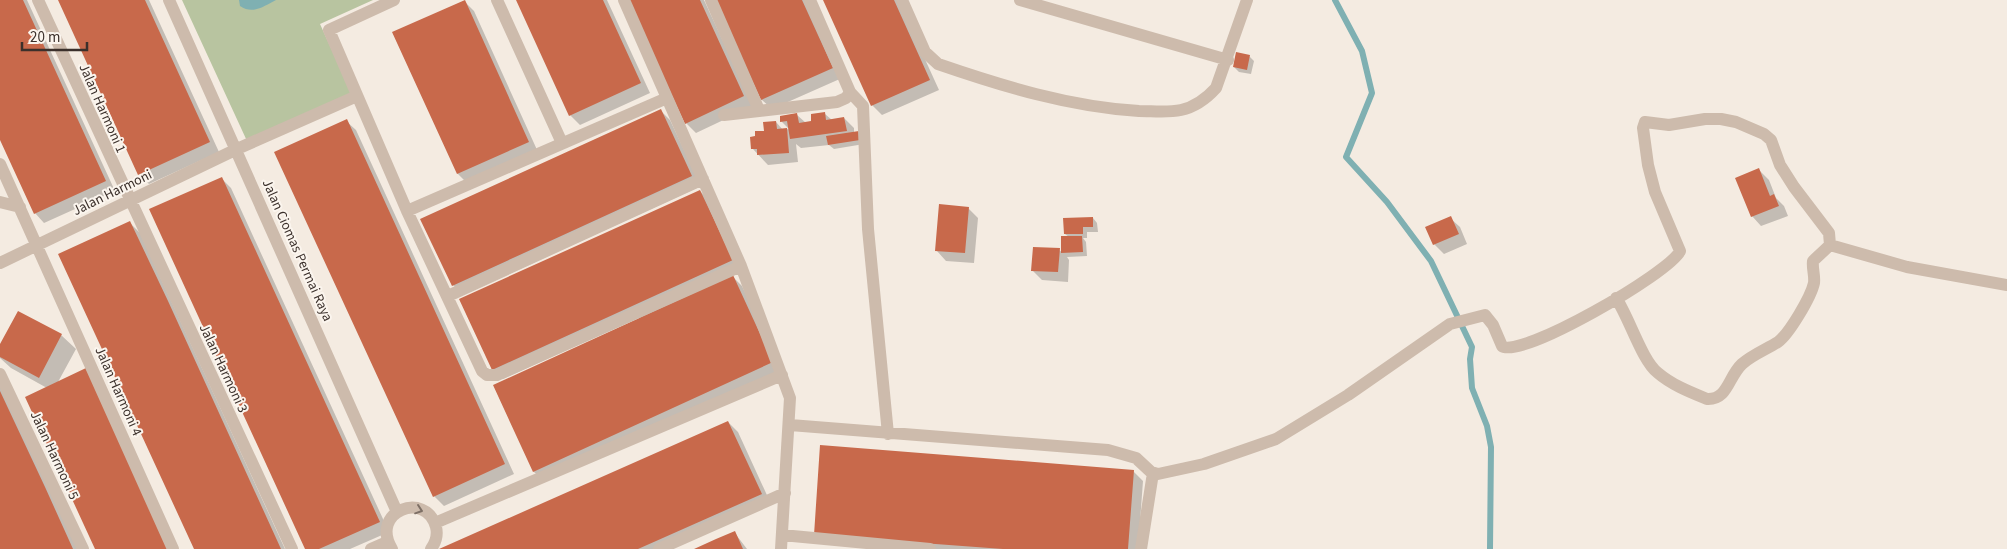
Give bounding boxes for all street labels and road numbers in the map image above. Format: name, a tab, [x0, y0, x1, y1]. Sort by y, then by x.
street label: Jalan Harmoni 1	[73, 61, 131, 156]
street label: Jalan Harmoni	[69, 165, 156, 221]
street label: Jalan Ciomas Permai Raya	[257, 176, 337, 325]
street label: Jalan Harmoni 3	[194, 321, 252, 416]
street label: Jalan Harmoni 4	[89, 344, 147, 439]
street label: Jalan Harmoni 5	[25, 408, 83, 503]

